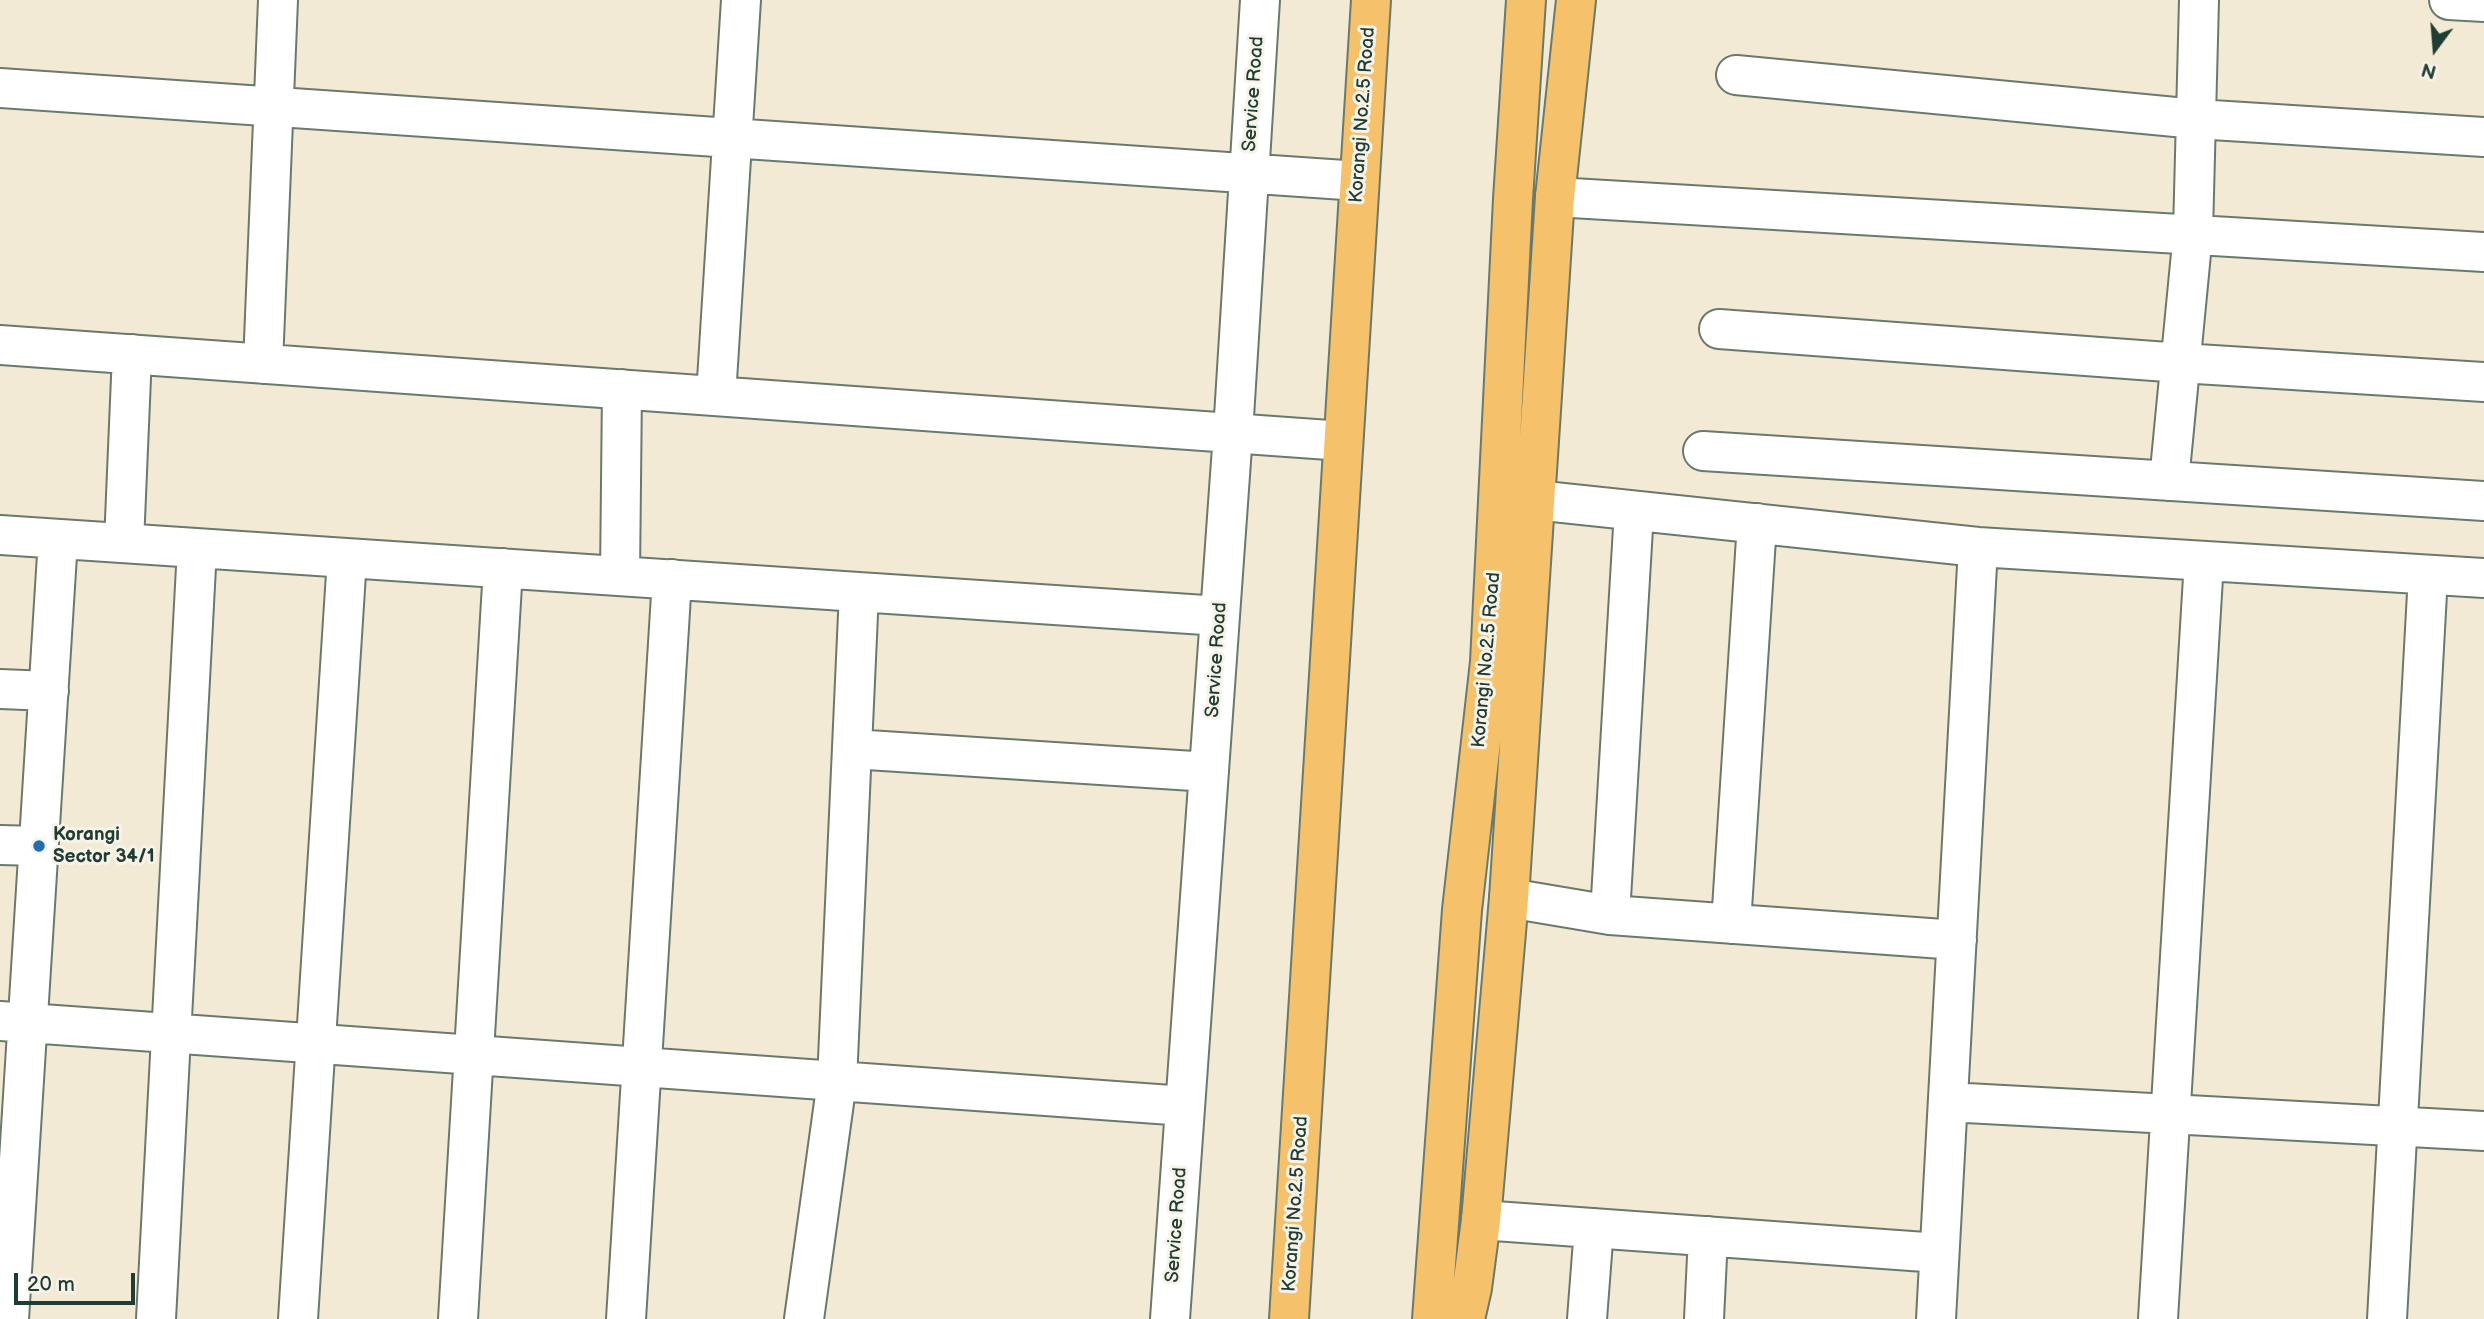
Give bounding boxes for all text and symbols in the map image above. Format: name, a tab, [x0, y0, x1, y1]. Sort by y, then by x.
north arrow	[2400, 14, 2470, 84]
street label: Korangi No.2.5 Road	[1345, 26, 1381, 204]
street label: Service Road	[1239, 36, 1269, 152]
text: N	[2419, 57, 2439, 83]
street label: Korangi No.2.5 Road	[1468, 571, 1506, 749]
street label: Service Road	[1202, 602, 1232, 718]
place label: Korangi Sector 34/1	[53, 824, 155, 868]
marker: Korangi Sector 34/1	[31, 838, 47, 854]
street label: Korangi No.2.5 Road	[1278, 1115, 1314, 1293]
street label: Service Road	[1162, 1167, 1192, 1283]
scale bar	[18, 1260, 138, 1304]
text: 20 m	[27, 1272, 75, 1297]

